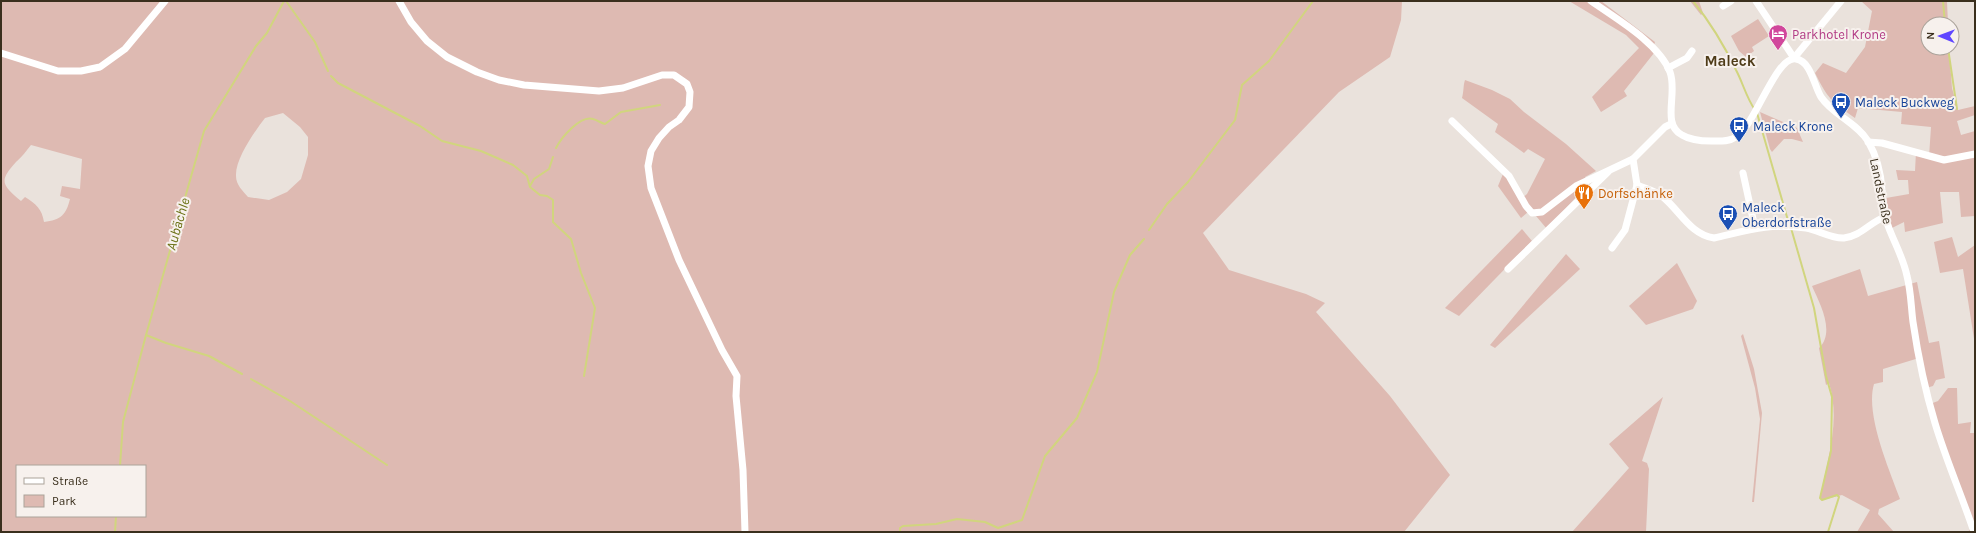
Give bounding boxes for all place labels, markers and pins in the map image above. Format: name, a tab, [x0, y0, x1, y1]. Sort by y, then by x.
hotel icon: Parkhotel Krone	[1767, 23, 1789, 51]
place label: Parkhotel Krone	[1792, 27, 1886, 42]
bus stop icon: Maleck Buckweg	[1830, 91, 1852, 119]
place label: Maleck Buckweg	[1855, 95, 1955, 110]
bus stop icon: Maleck Krone	[1728, 115, 1750, 143]
place label: Maleck Krone	[1753, 119, 1833, 134]
restaurant icon: Dorfschänke	[1573, 182, 1595, 210]
place label: Dorfschänke	[1598, 186, 1673, 201]
place label: Maleck Oberdorfstraße	[1742, 200, 1832, 230]
bus stop icon: Maleck Oberdorfstraße	[1717, 203, 1739, 231]

